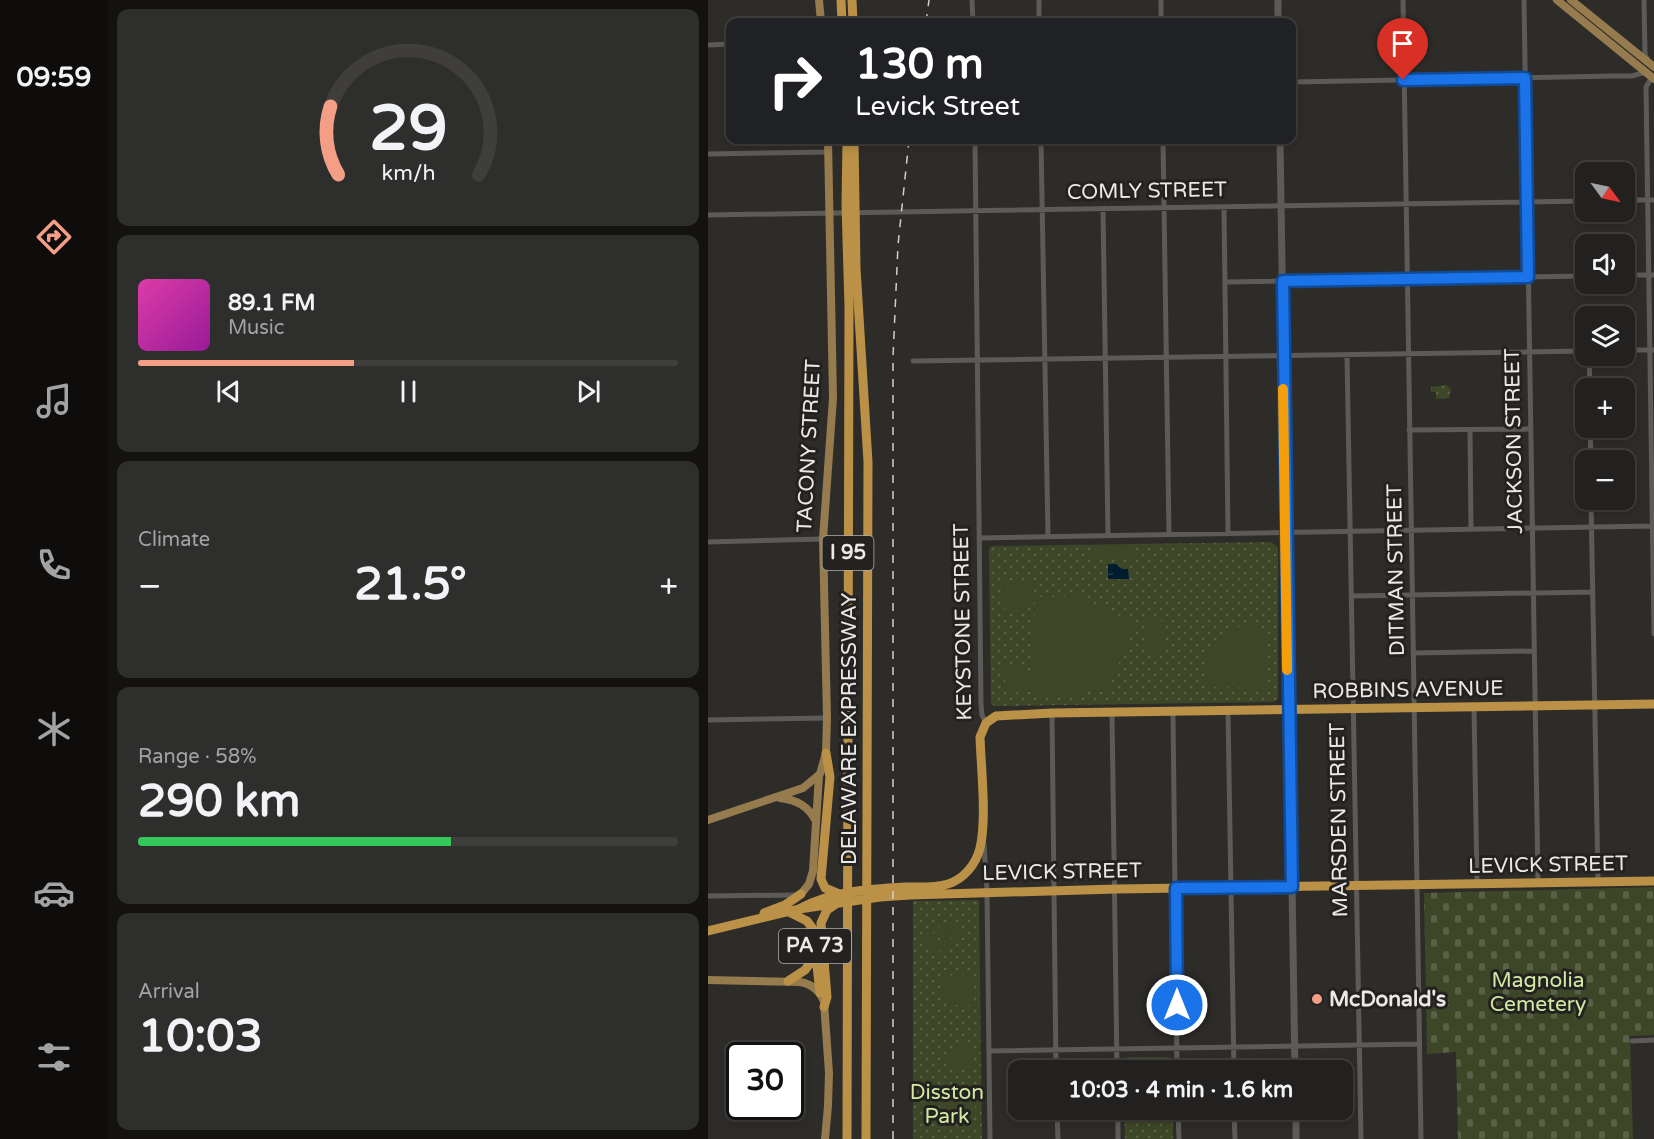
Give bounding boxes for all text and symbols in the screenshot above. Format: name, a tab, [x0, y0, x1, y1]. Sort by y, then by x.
pin	[1377, 18, 1428, 80]
icon: arrive	[1386, 27, 1419, 60]
text: 130 m	[855, 39, 984, 90]
icon: right	[756, 42, 834, 120]
text: 09:59	[17, 61, 91, 94]
text: Levick Street	[855, 90, 1020, 123]
text: 29	[369, 92, 447, 167]
text: km/h	[381, 160, 435, 186]
north arrow	[1575, 162, 1635, 222]
map controls	[1575, 162, 1635, 510]
street label: COMLY STREET	[1067, 177, 1227, 205]
icon: directions	[33, 216, 75, 258]
button: sound	[1575, 234, 1635, 294]
text: 89.1 FM	[228, 290, 316, 316]
button: layers	[1575, 306, 1635, 366]
text: Music	[228, 316, 284, 340]
street label: JACKSON STREET	[1500, 348, 1528, 534]
street label: TACONY STREET	[792, 359, 826, 533]
icon: previous	[212, 375, 245, 408]
icon: pause	[392, 375, 425, 408]
icon: next	[572, 375, 605, 408]
button: +	[1575, 378, 1635, 438]
icon: music	[33, 380, 75, 422]
button: −	[1575, 450, 1635, 510]
street label: DITMAN STREET	[1382, 483, 1410, 656]
street label: KEYSTONE STREET	[949, 523, 977, 721]
text: Climate	[138, 528, 210, 552]
road number: I 95	[822, 536, 874, 570]
icon: phone	[33, 544, 75, 586]
text: 21.5°	[354, 558, 467, 612]
text: −	[138, 567, 162, 606]
text: +	[659, 567, 678, 606]
street label: DELAWARE EXPRESSWAY	[837, 593, 862, 865]
street label: ROBBINS AVENUE	[1312, 676, 1504, 704]
icon: climate	[33, 708, 75, 750]
street label: MARSDEN STREET	[1325, 722, 1353, 918]
text: Range · 58%	[138, 745, 257, 769]
text: 290 km	[138, 775, 300, 829]
street label: LEVICK STREET	[1468, 851, 1628, 879]
street label: LEVICK STREET	[982, 858, 1142, 886]
icon: car	[33, 872, 75, 914]
road number: PA 73	[779, 929, 851, 963]
park label: Magnolia Cemetery	[1490, 968, 1586, 1017]
position arrow	[1145, 973, 1209, 1037]
text: Arrival	[138, 980, 200, 1004]
place label: McDonald's	[1329, 987, 1446, 1012]
marker: McDonald's	[1310, 992, 1324, 1006]
text: 10:03	[138, 1010, 263, 1064]
icon: filters	[33, 1036, 75, 1078]
speed limit sign: 30	[726, 1042, 804, 1120]
text: 10:03 · 4 min · 1.6 km	[1068, 1077, 1293, 1103]
park label: Disston Park	[910, 1080, 984, 1129]

